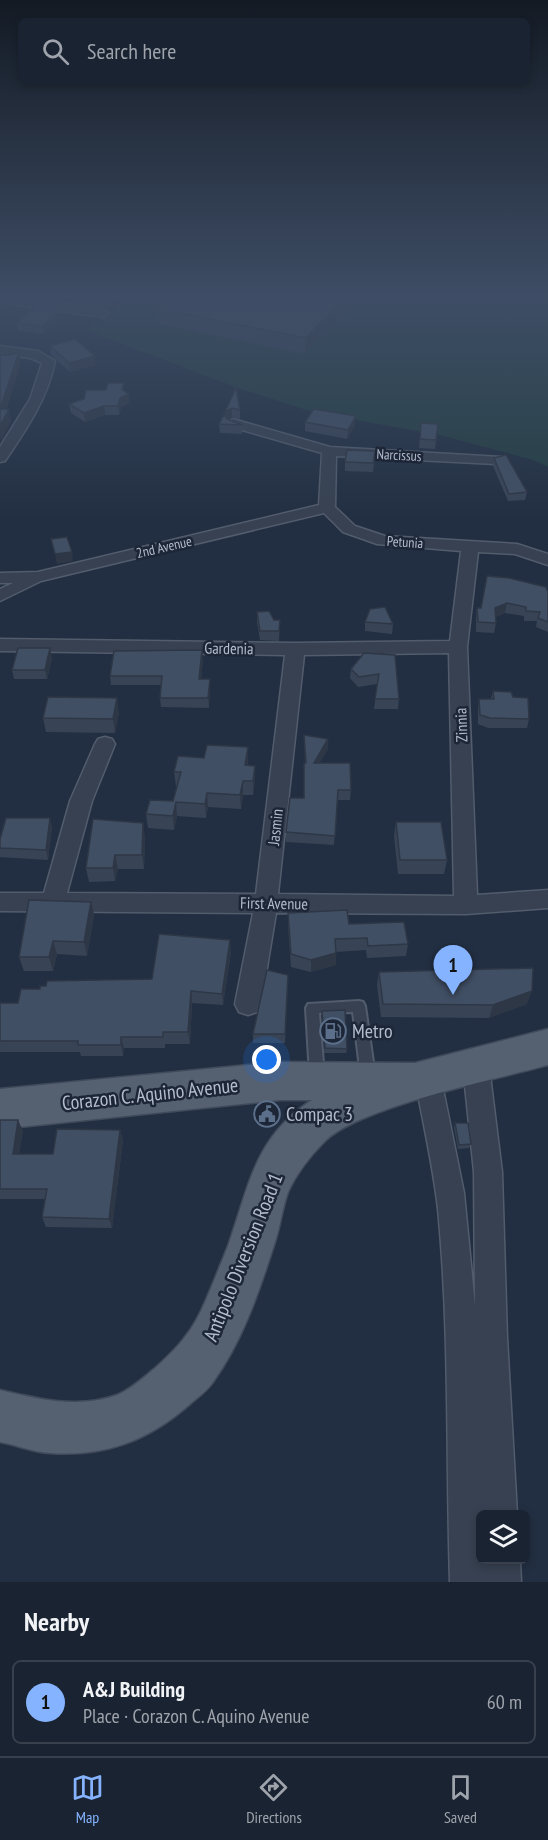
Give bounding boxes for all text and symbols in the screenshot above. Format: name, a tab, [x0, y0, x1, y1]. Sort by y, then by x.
search box	[18, 18, 530, 84]
icon: search	[39, 35, 72, 68]
text: Search here	[87, 37, 176, 65]
street label: Narcissus	[376, 445, 422, 465]
street label: 2nd Avenue	[134, 532, 194, 562]
street label: Petunia	[386, 532, 424, 552]
street label: Gardenia	[204, 638, 254, 658]
street label: Zinnia	[450, 707, 472, 743]
street label: Jasmin	[263, 808, 287, 847]
street label: First Avenue	[240, 892, 308, 914]
pin: 1	[434, 946, 472, 995]
fuel station icon: Metro	[318, 1016, 348, 1046]
place label: Metro	[352, 1018, 393, 1044]
your location	[252, 1045, 281, 1074]
street label: Corazon C. Aquino Avenue	[61, 1072, 239, 1116]
public building icon: Compac 3	[252, 1099, 282, 1129]
place label: Compac 3	[286, 1101, 353, 1127]
street label: Antipolo Diversion Road 1	[197, 1169, 289, 1345]
map controls	[476, 1510, 530, 1564]
button: layers	[476, 1510, 530, 1564]
text: Nearby	[24, 1605, 89, 1638]
text: A&J Building	[83, 1675, 185, 1703]
text: 1	[41, 1689, 50, 1715]
text: 60 m	[487, 1689, 522, 1715]
text: Place · Corazon C. Aquino Avenue	[83, 1703, 310, 1729]
tab: Map	[71, 1771, 104, 1827]
tab: Directions	[246, 1771, 302, 1827]
tab: Saved	[444, 1771, 477, 1827]

